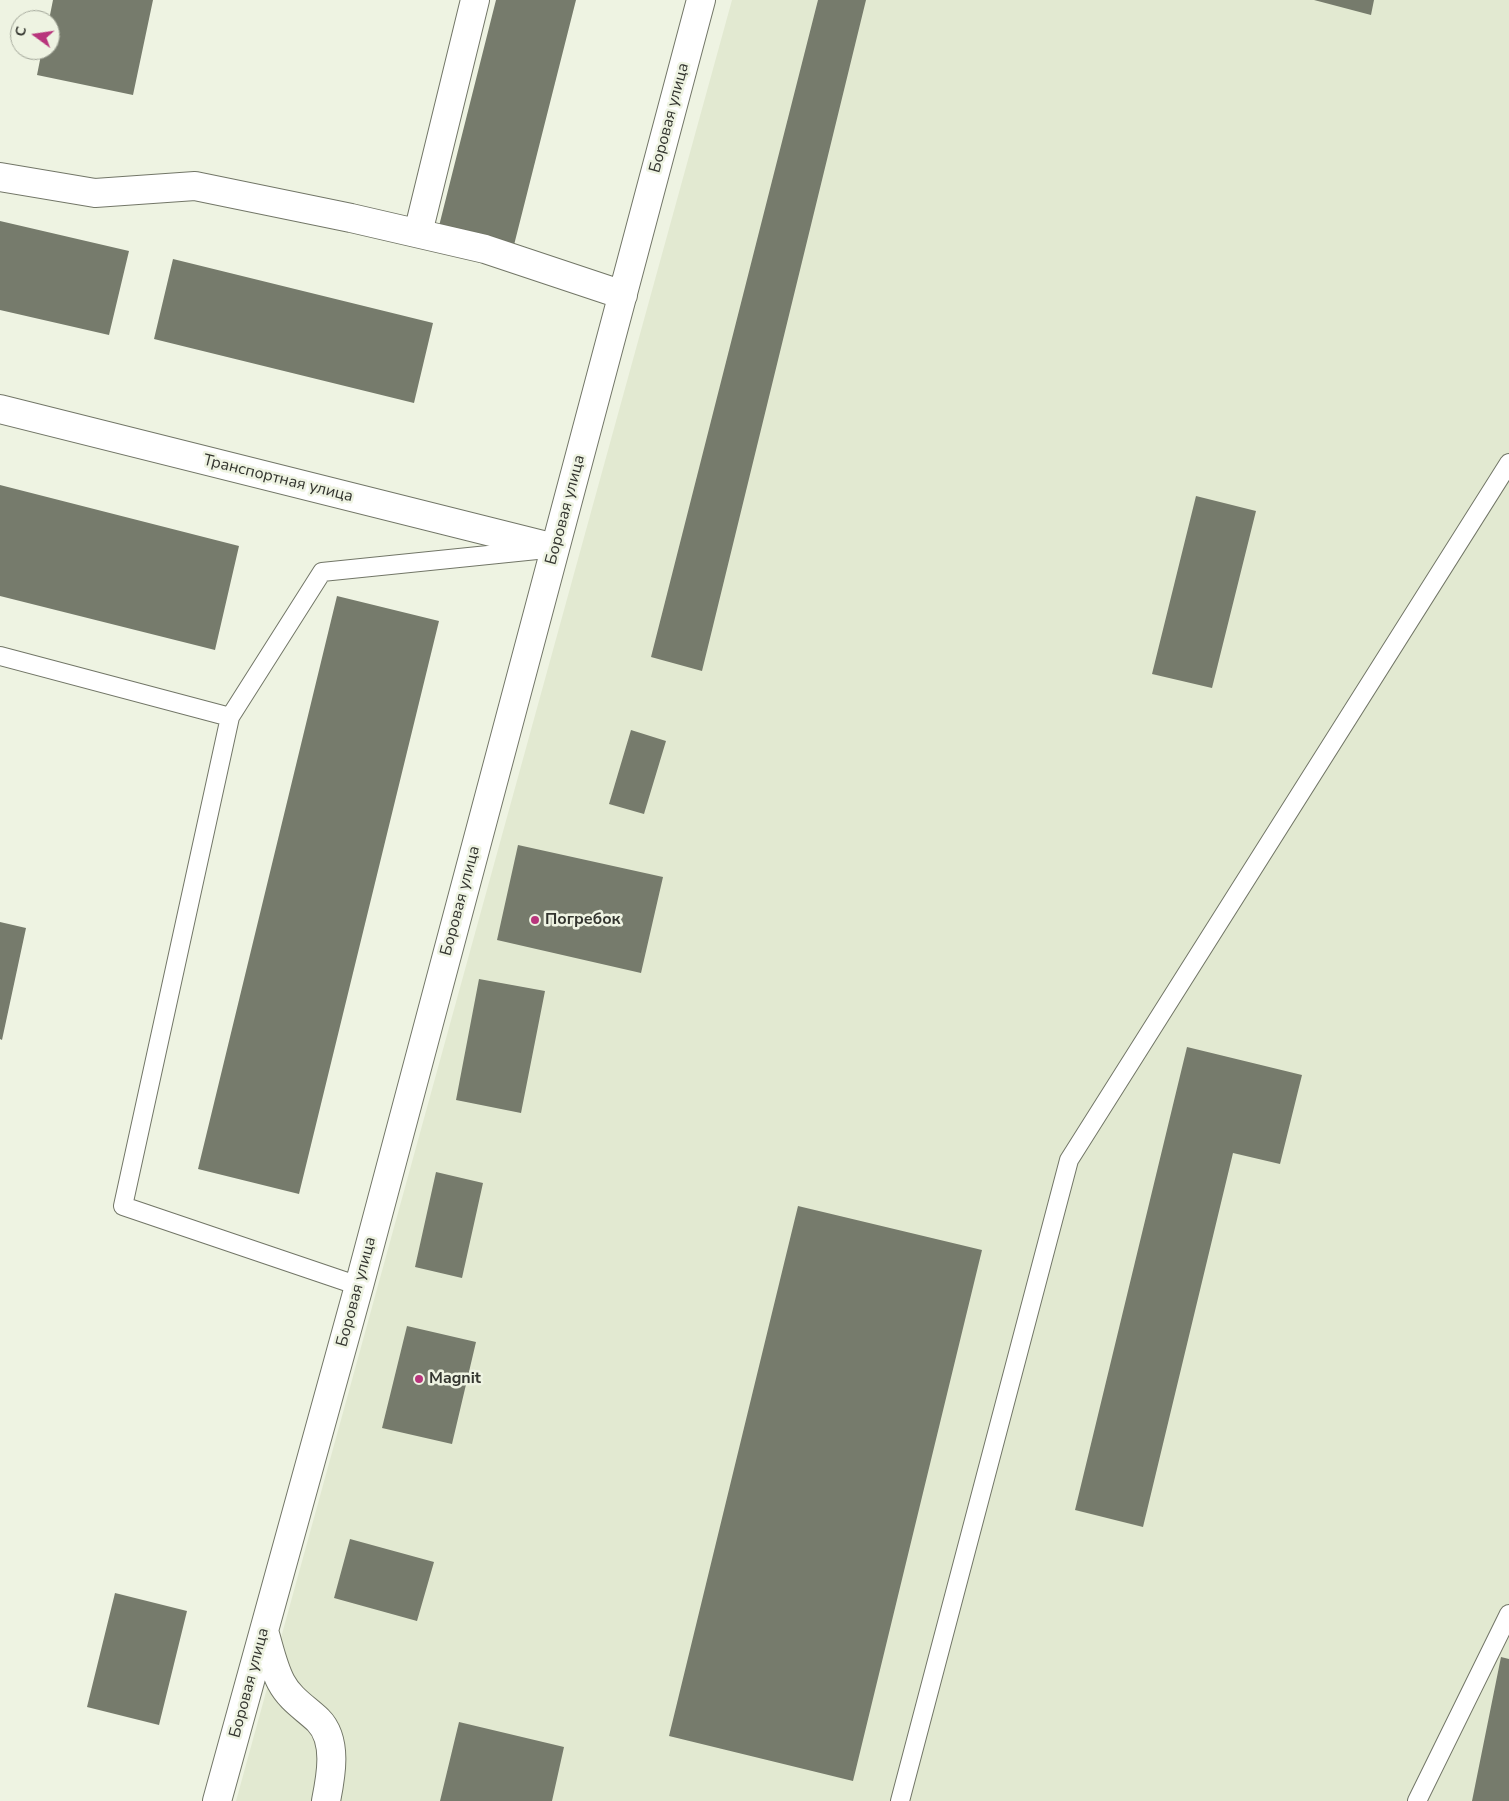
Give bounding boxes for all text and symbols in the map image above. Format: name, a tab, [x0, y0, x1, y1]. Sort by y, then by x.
north arrow	[10, 10, 60, 60]
text: С	[11, 25, 31, 38]
street label: Боровая улица	[646, 61, 694, 175]
street label: Транспортная улица	[201, 451, 355, 507]
street label: Боровая улица	[542, 453, 590, 567]
street label: Боровая улица	[437, 844, 485, 958]
place label: Погребок	[545, 910, 621, 930]
marker: Погребок	[529, 914, 541, 926]
street label: Боровая улица	[333, 1235, 381, 1349]
place label: Magnit	[429, 1369, 481, 1389]
marker: Magnit	[413, 1373, 425, 1385]
street label: Боровая улица	[226, 1626, 274, 1740]

